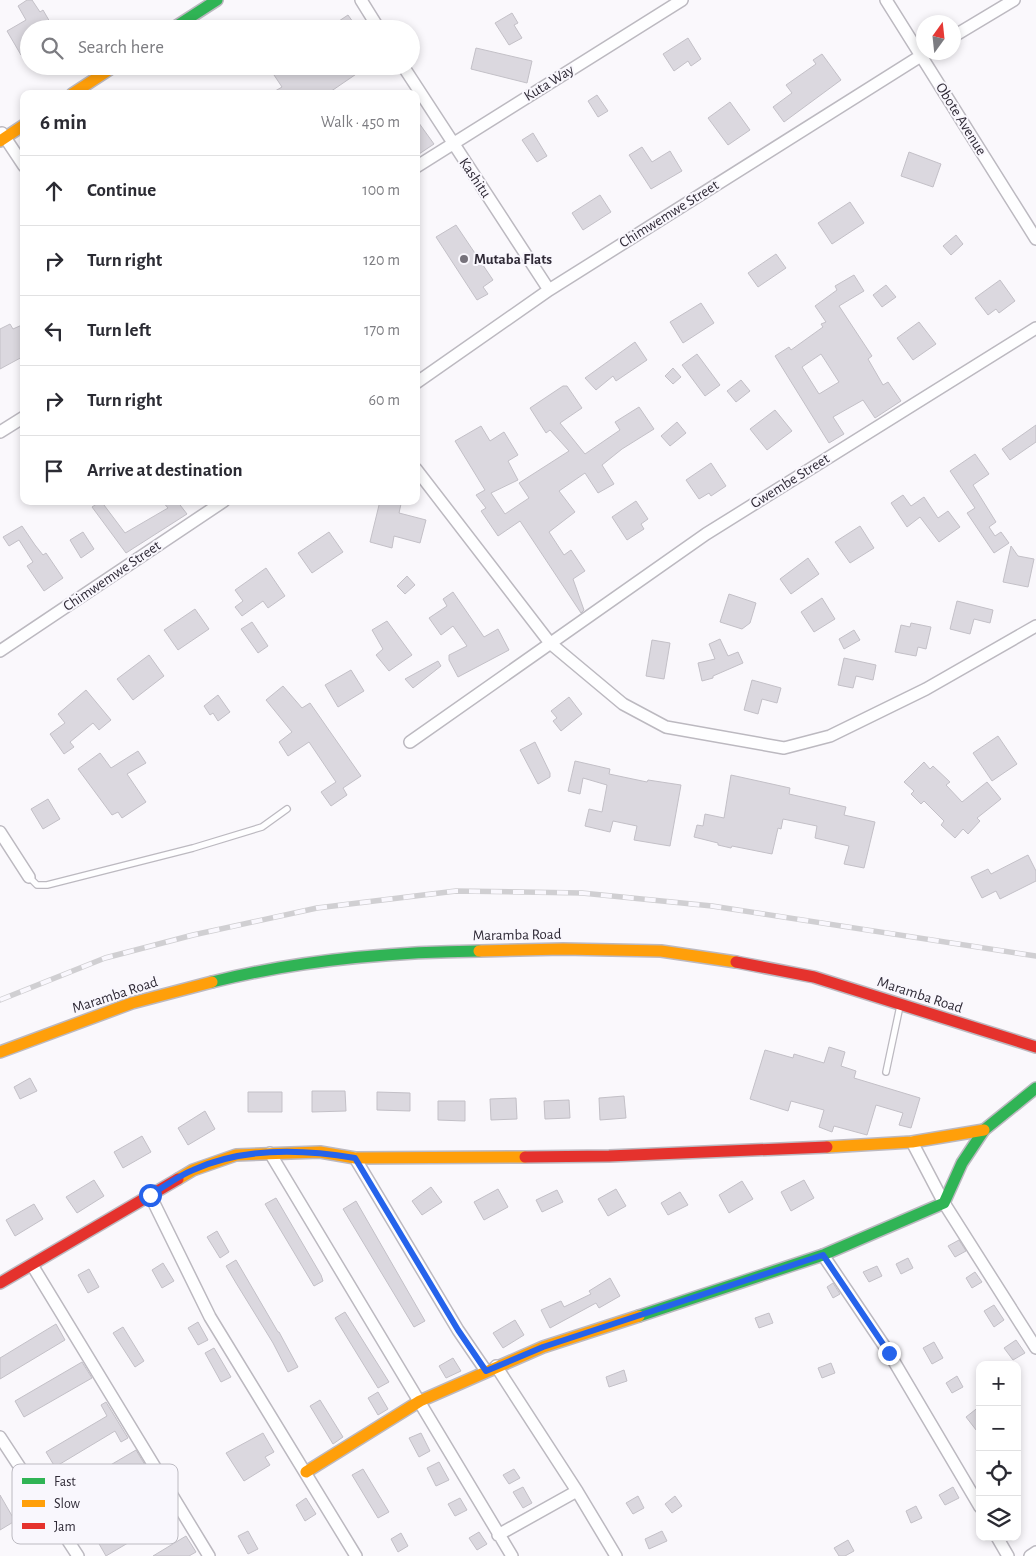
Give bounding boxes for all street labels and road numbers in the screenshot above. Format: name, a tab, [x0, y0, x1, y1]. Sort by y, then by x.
street label: Kuta Way	[521, 62, 577, 104]
street label: Obote Avenue	[933, 80, 989, 158]
street label: Kashitu	[456, 155, 494, 201]
street label: Chimwemwe Street	[617, 177, 722, 251]
street label: Gwembe Street	[748, 451, 832, 511]
street label: Chimwemwe Street	[61, 538, 164, 614]
street label: Maramba Road	[472, 927, 562, 943]
street label: Maramba Road	[70, 974, 160, 1016]
street label: Maramba Road	[875, 974, 965, 1016]

